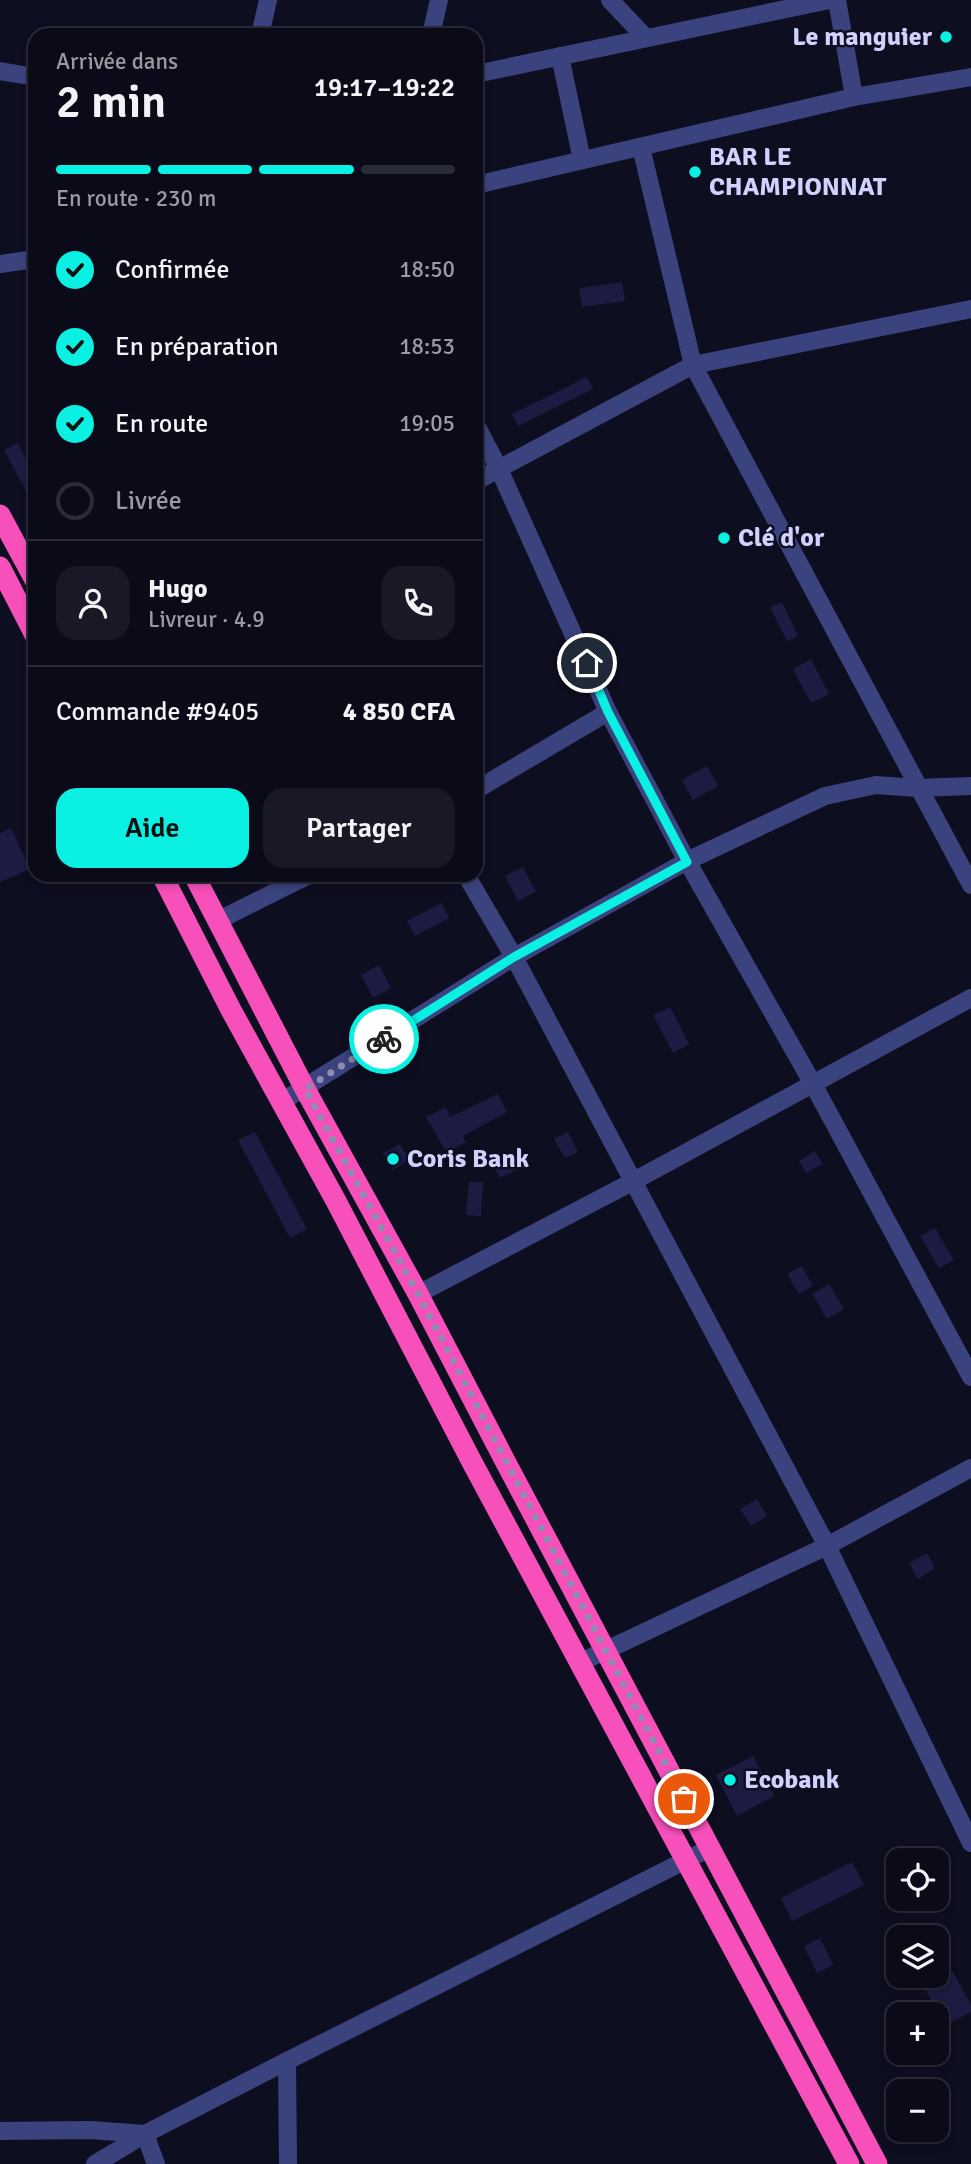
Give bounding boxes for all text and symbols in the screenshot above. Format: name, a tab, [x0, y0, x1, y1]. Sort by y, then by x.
place label: Le manguier	[792, 21, 933, 53]
marker: Le manguier	[938, 29, 954, 45]
text: Arrivée dans	[56, 47, 178, 76]
text: 19:17–19:22	[314, 72, 455, 104]
text: 2 min	[56, 74, 166, 130]
place label: BAR LE CHAMPIONNAT	[709, 141, 887, 203]
marker: BAR LE CHAMPIONNAT	[687, 164, 703, 180]
text: En route · 230 m	[56, 184, 216, 213]
icon: check	[56, 251, 94, 289]
text: Confirmée	[115, 254, 230, 286]
text: 18:50	[399, 255, 455, 284]
icon: check	[56, 328, 94, 366]
text: En préparation	[115, 331, 279, 363]
text: 18:53	[399, 332, 455, 361]
icon: check	[56, 405, 94, 443]
text: En route	[115, 408, 208, 440]
text: 19:05	[399, 409, 455, 438]
text: Livrée	[115, 485, 182, 517]
place label: Clé d'or	[738, 522, 825, 554]
marker: Clé d'or	[716, 530, 732, 546]
button: person	[56, 566, 130, 640]
button: phone	[381, 566, 455, 640]
text: Hugo	[148, 573, 208, 605]
text: Livreur · 4.9	[148, 605, 265, 634]
pin	[557, 633, 617, 693]
icon: home	[568, 644, 606, 682]
text: Commande #9405	[56, 696, 259, 728]
text: 4 850 CFA	[343, 696, 455, 728]
button: Aide	[56, 788, 249, 868]
button: Partager	[263, 788, 455, 868]
courier	[349, 1004, 419, 1074]
icon: bike	[365, 1020, 403, 1058]
place label: Coris Bank	[407, 1143, 530, 1175]
marker: Coris Bank	[385, 1151, 401, 1167]
place label: Ecobank	[744, 1764, 840, 1796]
pin	[654, 1769, 714, 1829]
marker: Ecobank	[722, 1772, 738, 1788]
icon: bag	[665, 1780, 703, 1818]
map controls	[886, 1848, 949, 2142]
button: locate	[886, 1848, 949, 1911]
button: layers	[886, 1925, 949, 1988]
button: +	[886, 2002, 949, 2065]
button: −	[886, 2079, 949, 2142]

